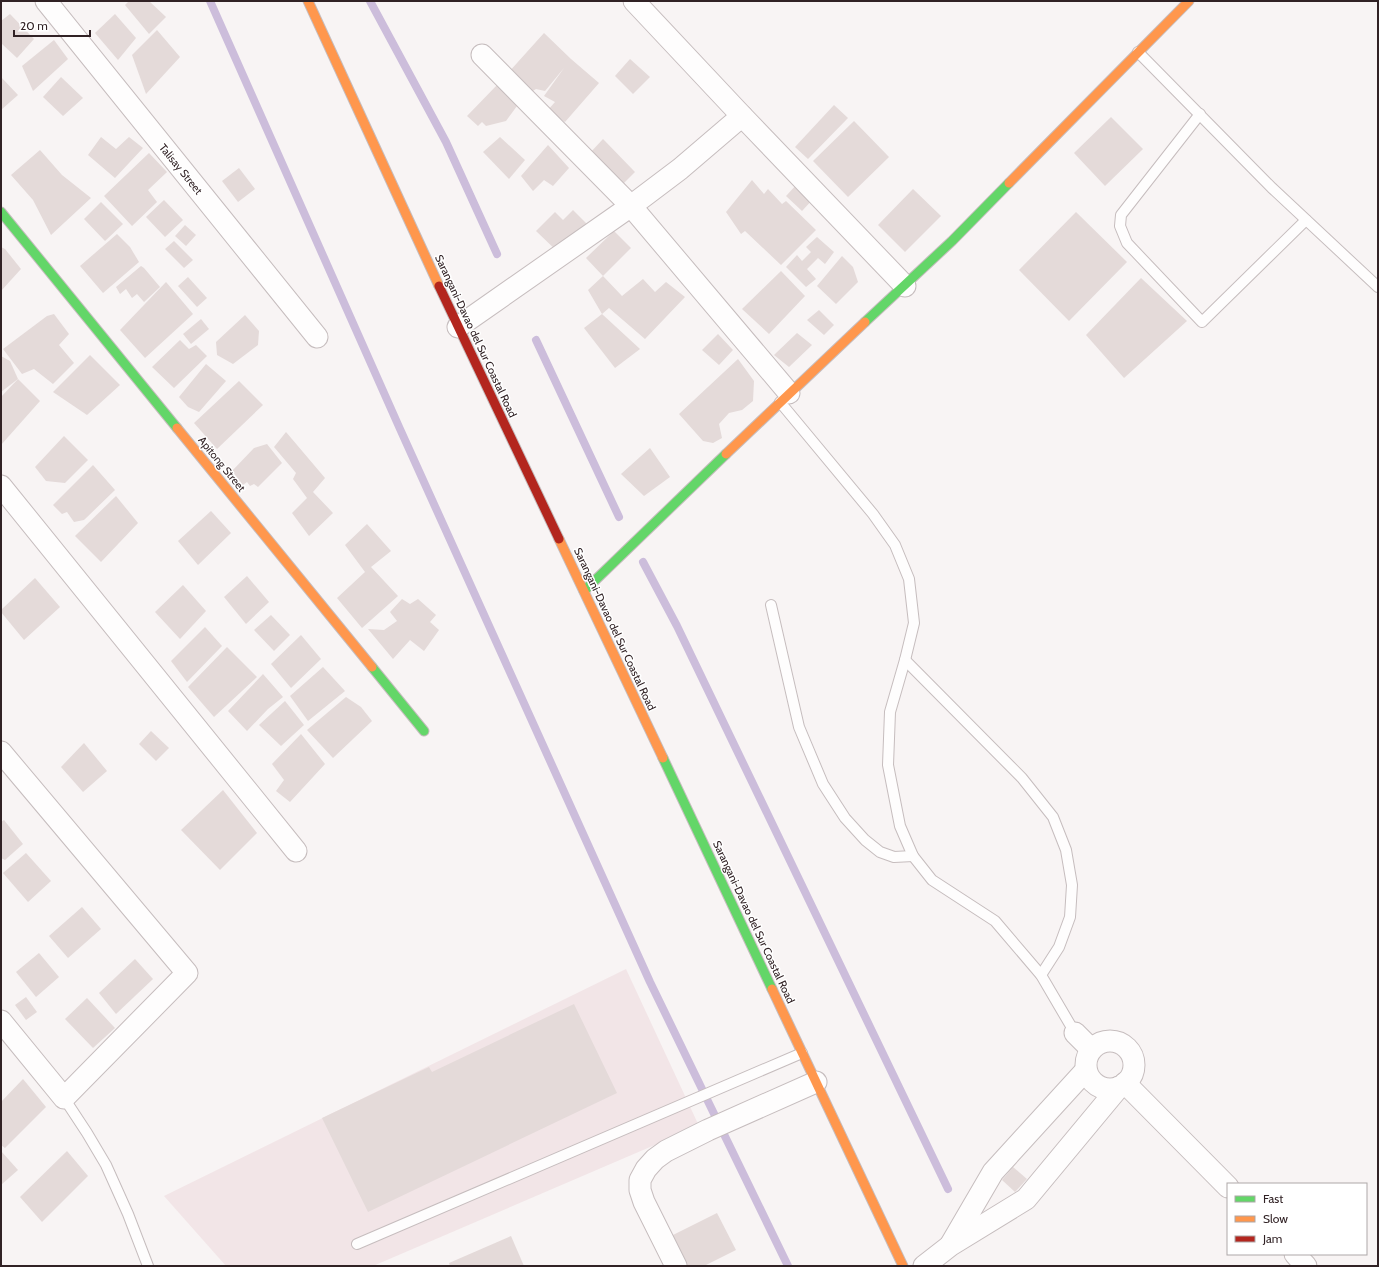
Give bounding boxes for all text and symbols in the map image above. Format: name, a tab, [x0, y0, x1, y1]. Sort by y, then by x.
scale bar	[14, 12, 90, 38]
text: 20 m	[20, 18, 48, 33]
street label: Talisay Street	[156, 141, 206, 197]
street label: Sarangani-Davao del Sur Coastal Road	[432, 252, 520, 420]
street label: Apitong Street	[195, 433, 249, 495]
street label: Sarangani-Davao del Sur Coastal Road	[571, 545, 659, 713]
street label: Sarangani-Davao del Sur Coastal Road	[710, 838, 798, 1006]
legend	[1227, 1183, 1367, 1255]
text: Fast	[1263, 1191, 1283, 1206]
text: Slow	[1263, 1211, 1288, 1226]
text: Jam	[1262, 1231, 1282, 1246]

